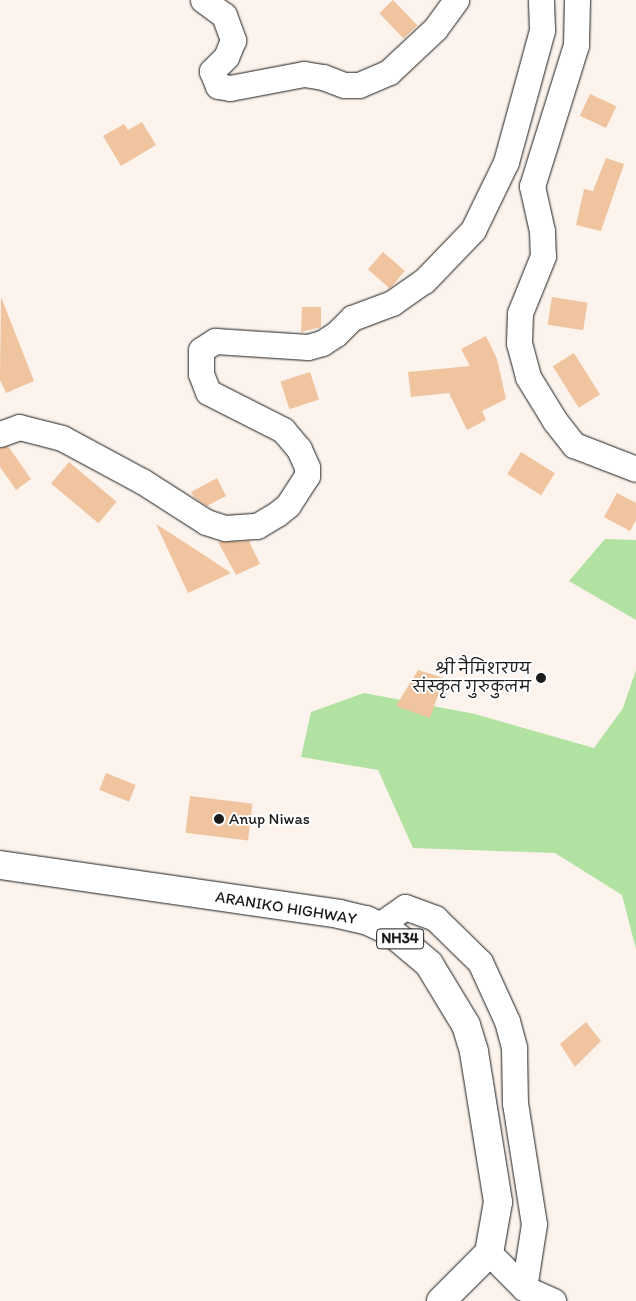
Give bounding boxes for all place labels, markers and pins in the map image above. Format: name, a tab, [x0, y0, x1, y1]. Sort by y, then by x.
place label: श्री नैमिशरण्य संस्कृत गुरुकुलम	[412, 659, 531, 697]
marker: श्री नैमिशरण्य संस्कृत गुरुकुलम	[535, 672, 547, 684]
place label: Anup Niwas	[229, 809, 309, 829]
marker: Anup Niwas	[213, 813, 225, 825]

